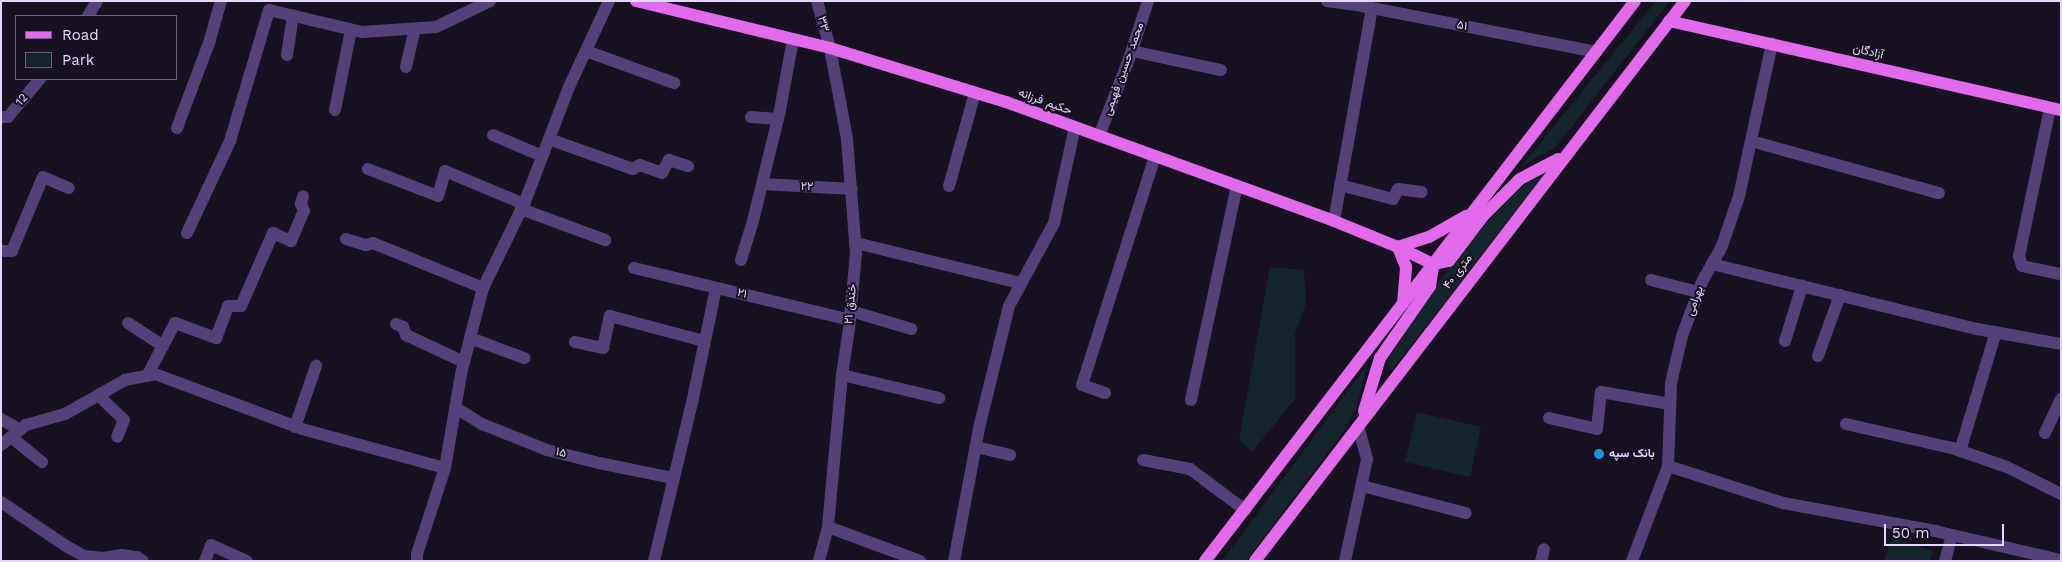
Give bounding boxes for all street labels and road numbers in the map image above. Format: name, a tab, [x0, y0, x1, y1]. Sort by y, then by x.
street label: ۳۳	[814, 15, 832, 33]
street label: ۵۱	[1455, 18, 1469, 34]
street label: محمد حسین فهیمی	[1100, 20, 1148, 118]
street label: آزادگان	[1851, 41, 1885, 63]
street label: حکیم فرزانه	[1016, 86, 1074, 118]
street label: 12	[13, 91, 31, 109]
street label: ۲۲	[800, 179, 814, 195]
street label: ۴۰ متری	[1440, 252, 1476, 292]
street label: ۲۱ خندق	[842, 283, 860, 325]
street label: بهرامی	[1683, 284, 1707, 318]
street label: ۲۱	[736, 286, 748, 302]
street label: ۱۵	[554, 445, 568, 461]

